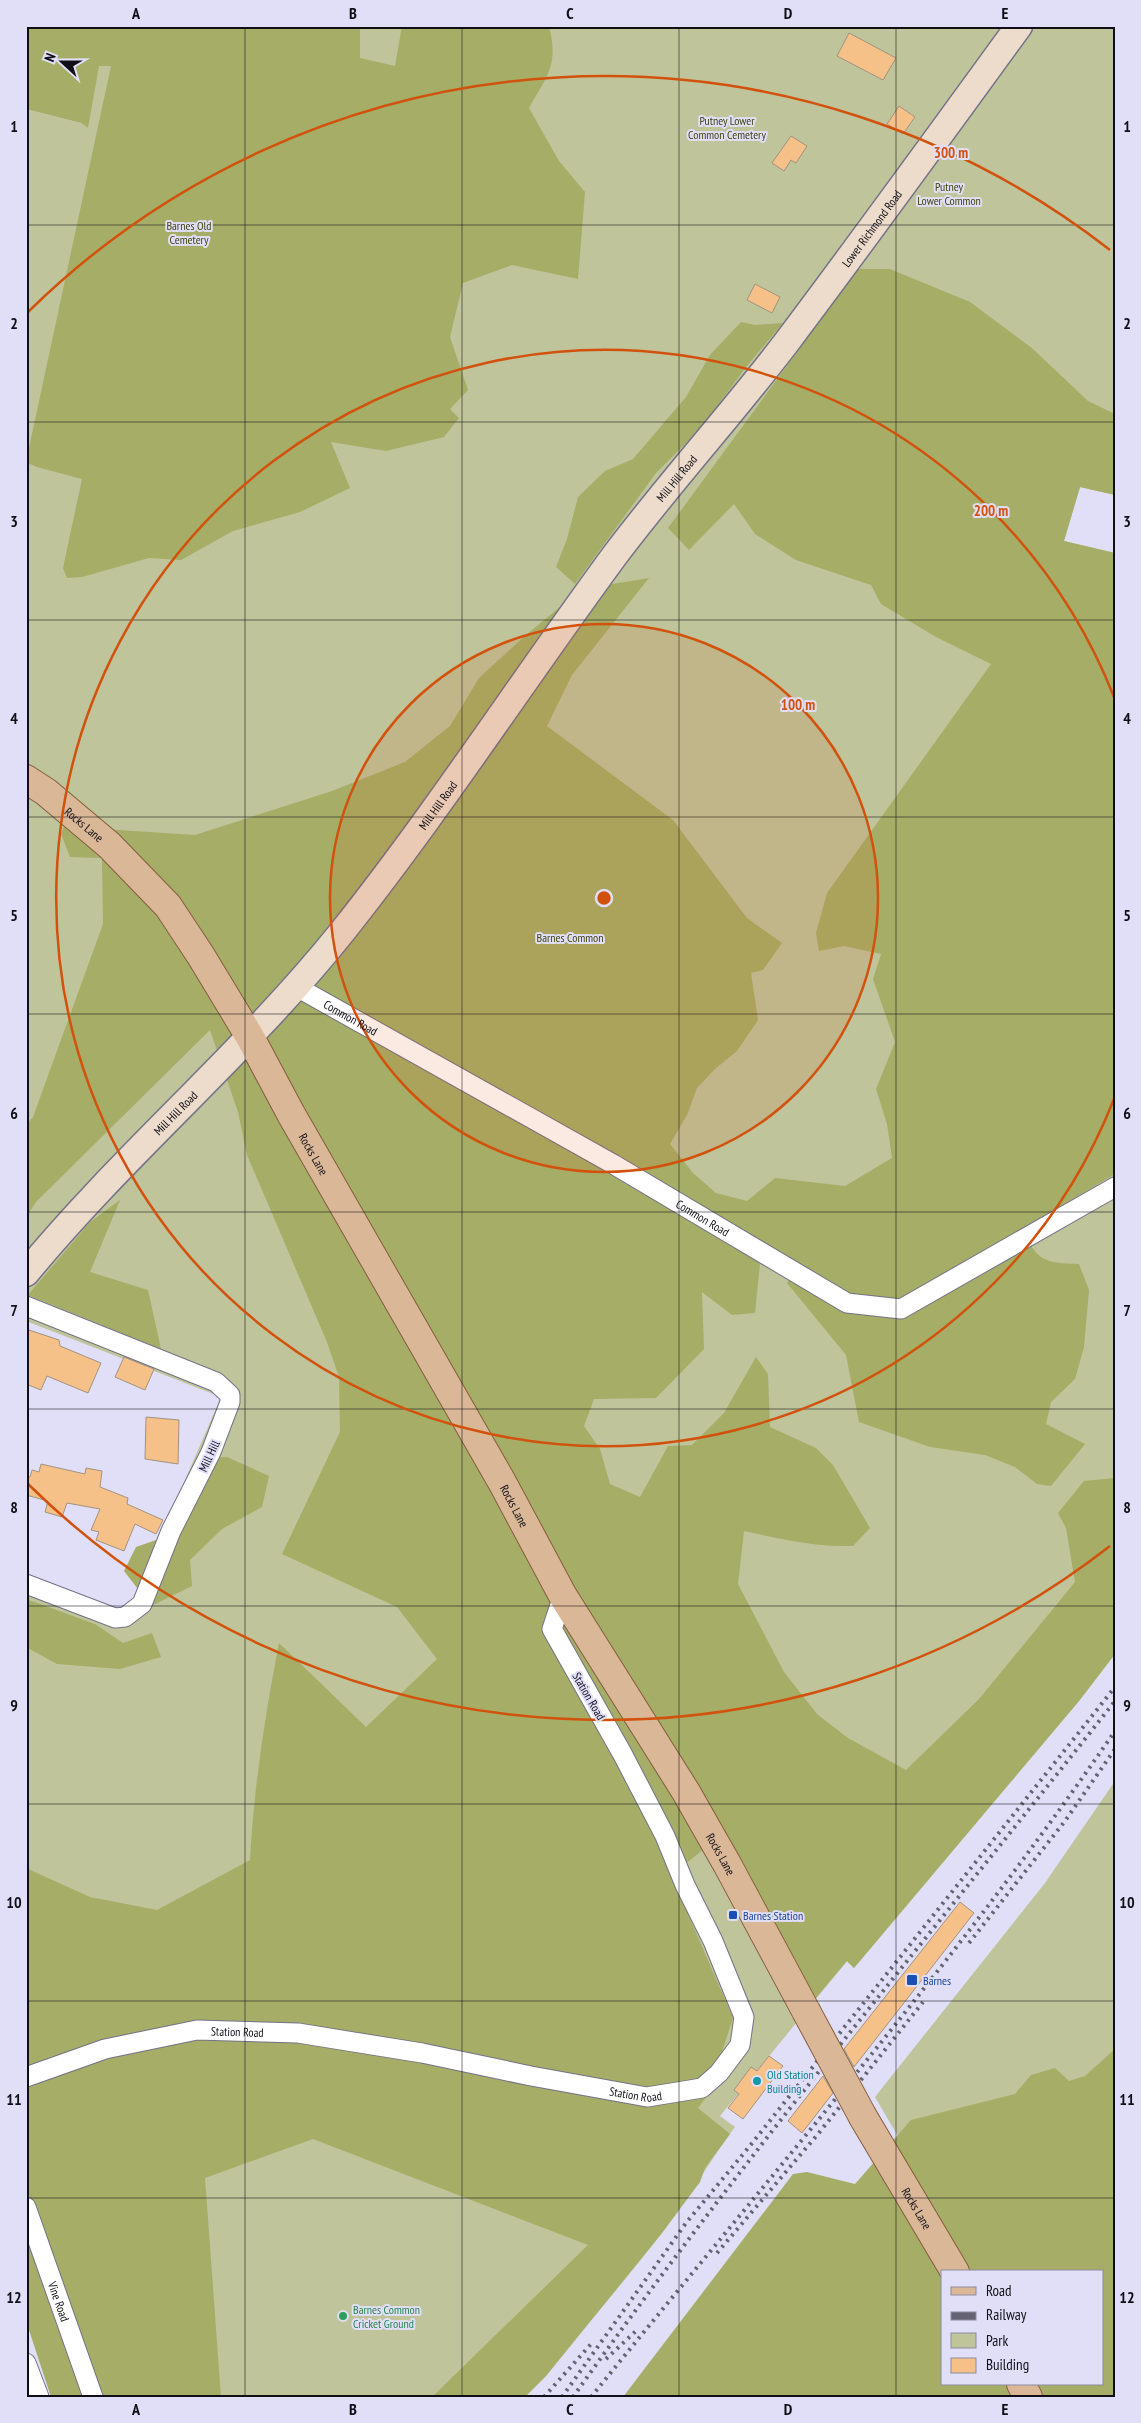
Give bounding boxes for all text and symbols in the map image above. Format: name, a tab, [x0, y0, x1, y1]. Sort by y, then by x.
text: A	[131, 3, 141, 23]
text: B	[349, 3, 357, 23]
text: C	[566, 3, 574, 23]
text: D	[784, 3, 793, 23]
text: E	[1002, 3, 1009, 23]
north arrow	[38, 38, 88, 88]
text: N	[40, 51, 60, 64]
park label: Putney Lower Common Cemetery	[688, 113, 766, 142]
text: 1	[10, 116, 18, 136]
text: 1	[1123, 116, 1131, 136]
text: 300 m	[934, 143, 968, 162]
park label: Putney Lower Common	[917, 179, 981, 208]
street label: Lower Richmond Road	[838, 187, 905, 270]
park label: Barnes Old Cemetery	[166, 218, 212, 247]
text: 2	[10, 313, 18, 333]
text: 2	[1123, 313, 1131, 333]
street label: Mill Hill Road	[653, 452, 700, 504]
text: 200 m	[974, 501, 1008, 520]
text: 3	[10, 511, 18, 531]
text: 3	[1123, 511, 1131, 531]
text: 100 m	[781, 695, 815, 714]
text: 4	[10, 708, 18, 728]
text: 4	[1123, 708, 1131, 728]
street label: Mill Hill Road	[415, 778, 460, 832]
street label: Rocks Lane	[62, 804, 107, 845]
centre of rings	[595, 889, 613, 907]
text: 5	[10, 905, 18, 925]
text: 5	[1123, 905, 1131, 925]
park label: Barnes Common	[537, 930, 604, 945]
street label: Common Road	[321, 996, 380, 1038]
street label: Mill Hill Road	[150, 1087, 200, 1138]
text: 6	[10, 1103, 18, 1123]
text: 6	[1123, 1103, 1131, 1123]
street label: Rocks Lane	[296, 1130, 332, 1178]
street label: Common Road	[673, 1196, 732, 1239]
text: 7	[10, 1300, 18, 1320]
text: 7	[1123, 1300, 1131, 1320]
street label: Mill Hill	[195, 1438, 223, 1474]
street label: Rocks Lane	[497, 1482, 532, 1530]
text: 8	[10, 1497, 18, 1517]
text: 8	[1123, 1497, 1131, 1517]
street label: Station Road	[569, 1669, 609, 1723]
text: 9	[10, 1695, 18, 1715]
text: 9	[1123, 1695, 1131, 1715]
street label: Rocks Lane	[703, 1830, 739, 1878]
text: 10	[6, 1892, 22, 1912]
text: 10	[1119, 1892, 1135, 1912]
place label: Barnes Station	[743, 1908, 803, 1923]
marker: Barnes Station	[727, 1909, 739, 1921]
marker: Barnes	[905, 1973, 919, 1987]
place label: Barnes	[923, 1973, 951, 1988]
street label: Station Road	[211, 2023, 264, 2039]
place label: Old Station Building	[767, 2067, 814, 2096]
marker: Old Station Building	[751, 2075, 763, 2087]
street label: Station Road	[608, 2083, 663, 2104]
text: 11	[6, 2089, 22, 2109]
text: 11	[1119, 2089, 1135, 2109]
street label: Rocks Lane	[899, 2185, 935, 2232]
legend	[941, 2270, 1104, 2386]
street label: Vine Road	[45, 2278, 73, 2323]
text: Road	[986, 2281, 1012, 2300]
text: 12	[6, 2287, 22, 2307]
text: 12	[1119, 2287, 1135, 2307]
place label: Barnes Common Cricket Ground	[353, 2302, 420, 2331]
text: Railway	[986, 2305, 1027, 2324]
marker: Barnes Common Cricket Ground	[337, 2310, 349, 2322]
text: Park	[986, 2331, 1008, 2350]
text: Building	[986, 2355, 1029, 2374]
text: A	[131, 2399, 141, 2419]
text: B	[349, 2399, 357, 2419]
text: C	[566, 2399, 574, 2419]
text: D	[784, 2399, 793, 2419]
text: E	[1002, 2399, 1009, 2419]

